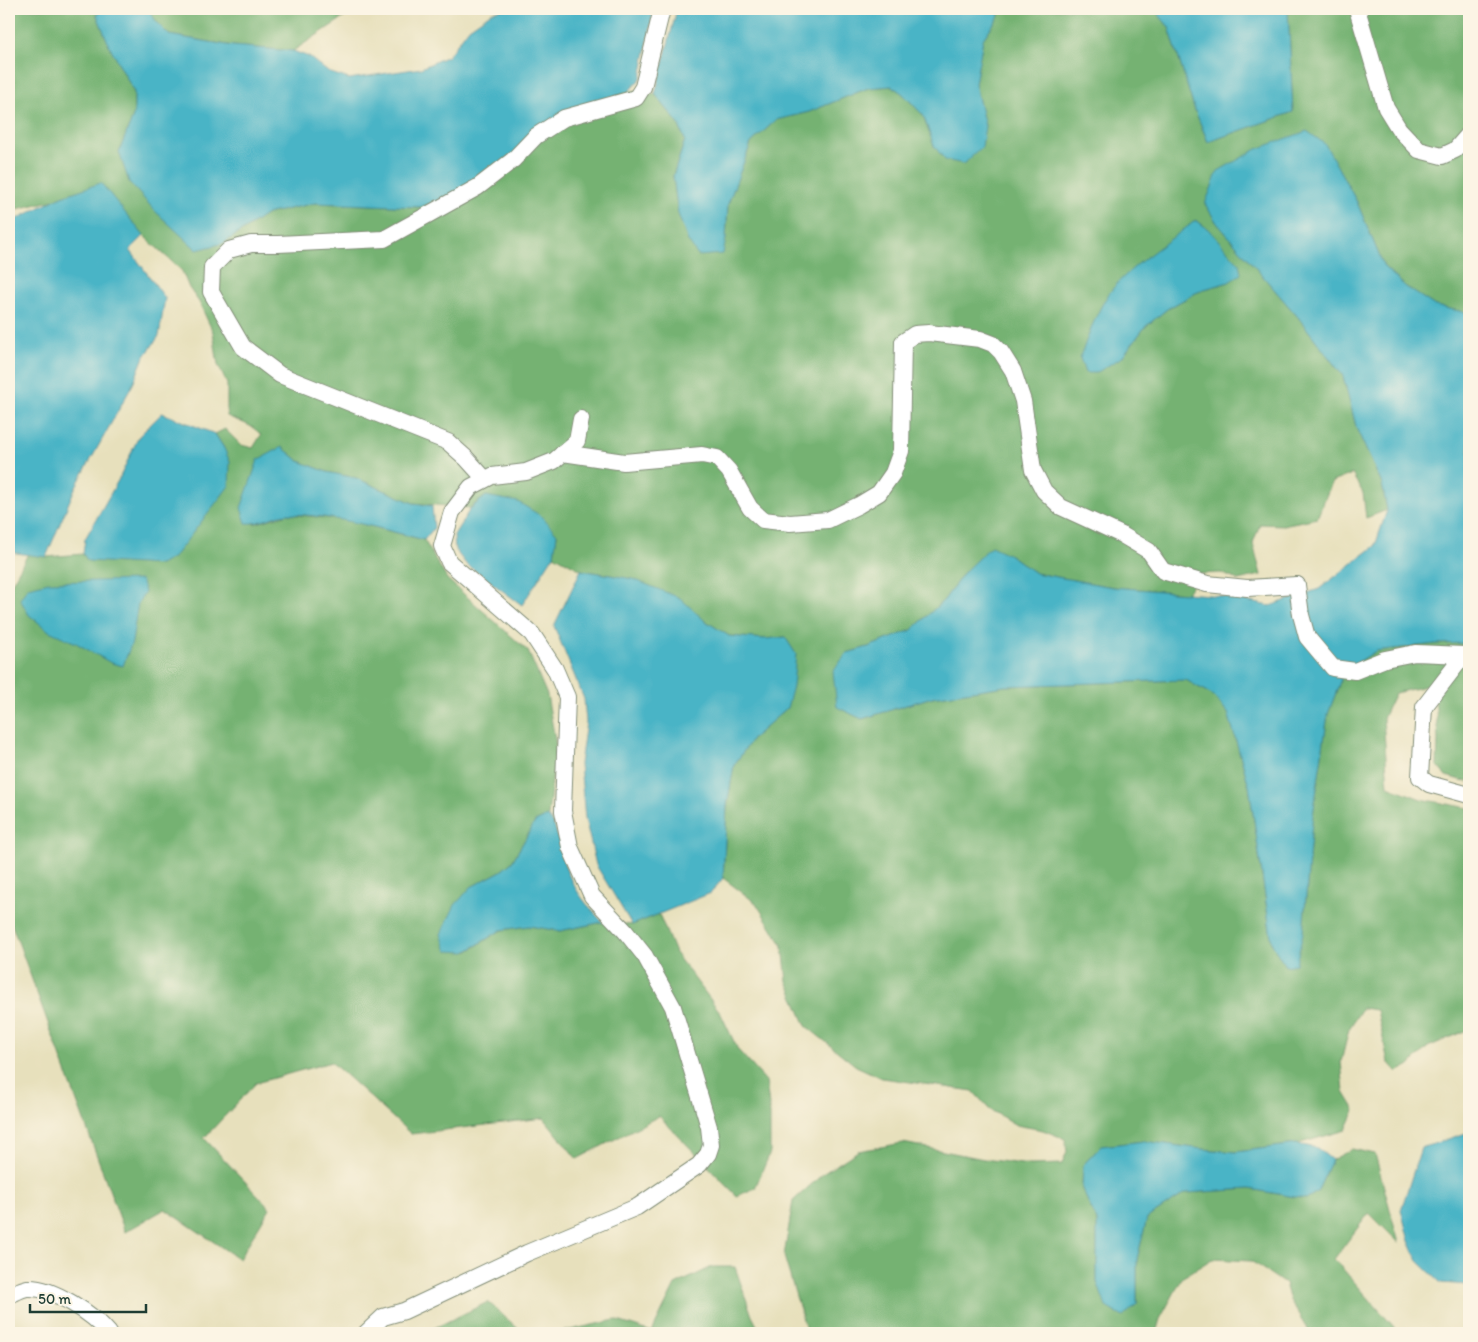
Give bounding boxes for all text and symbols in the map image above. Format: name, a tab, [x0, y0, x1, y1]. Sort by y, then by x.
scale bar	[30, 1282, 146, 1314]
text: 50 m	[38, 1290, 71, 1308]

